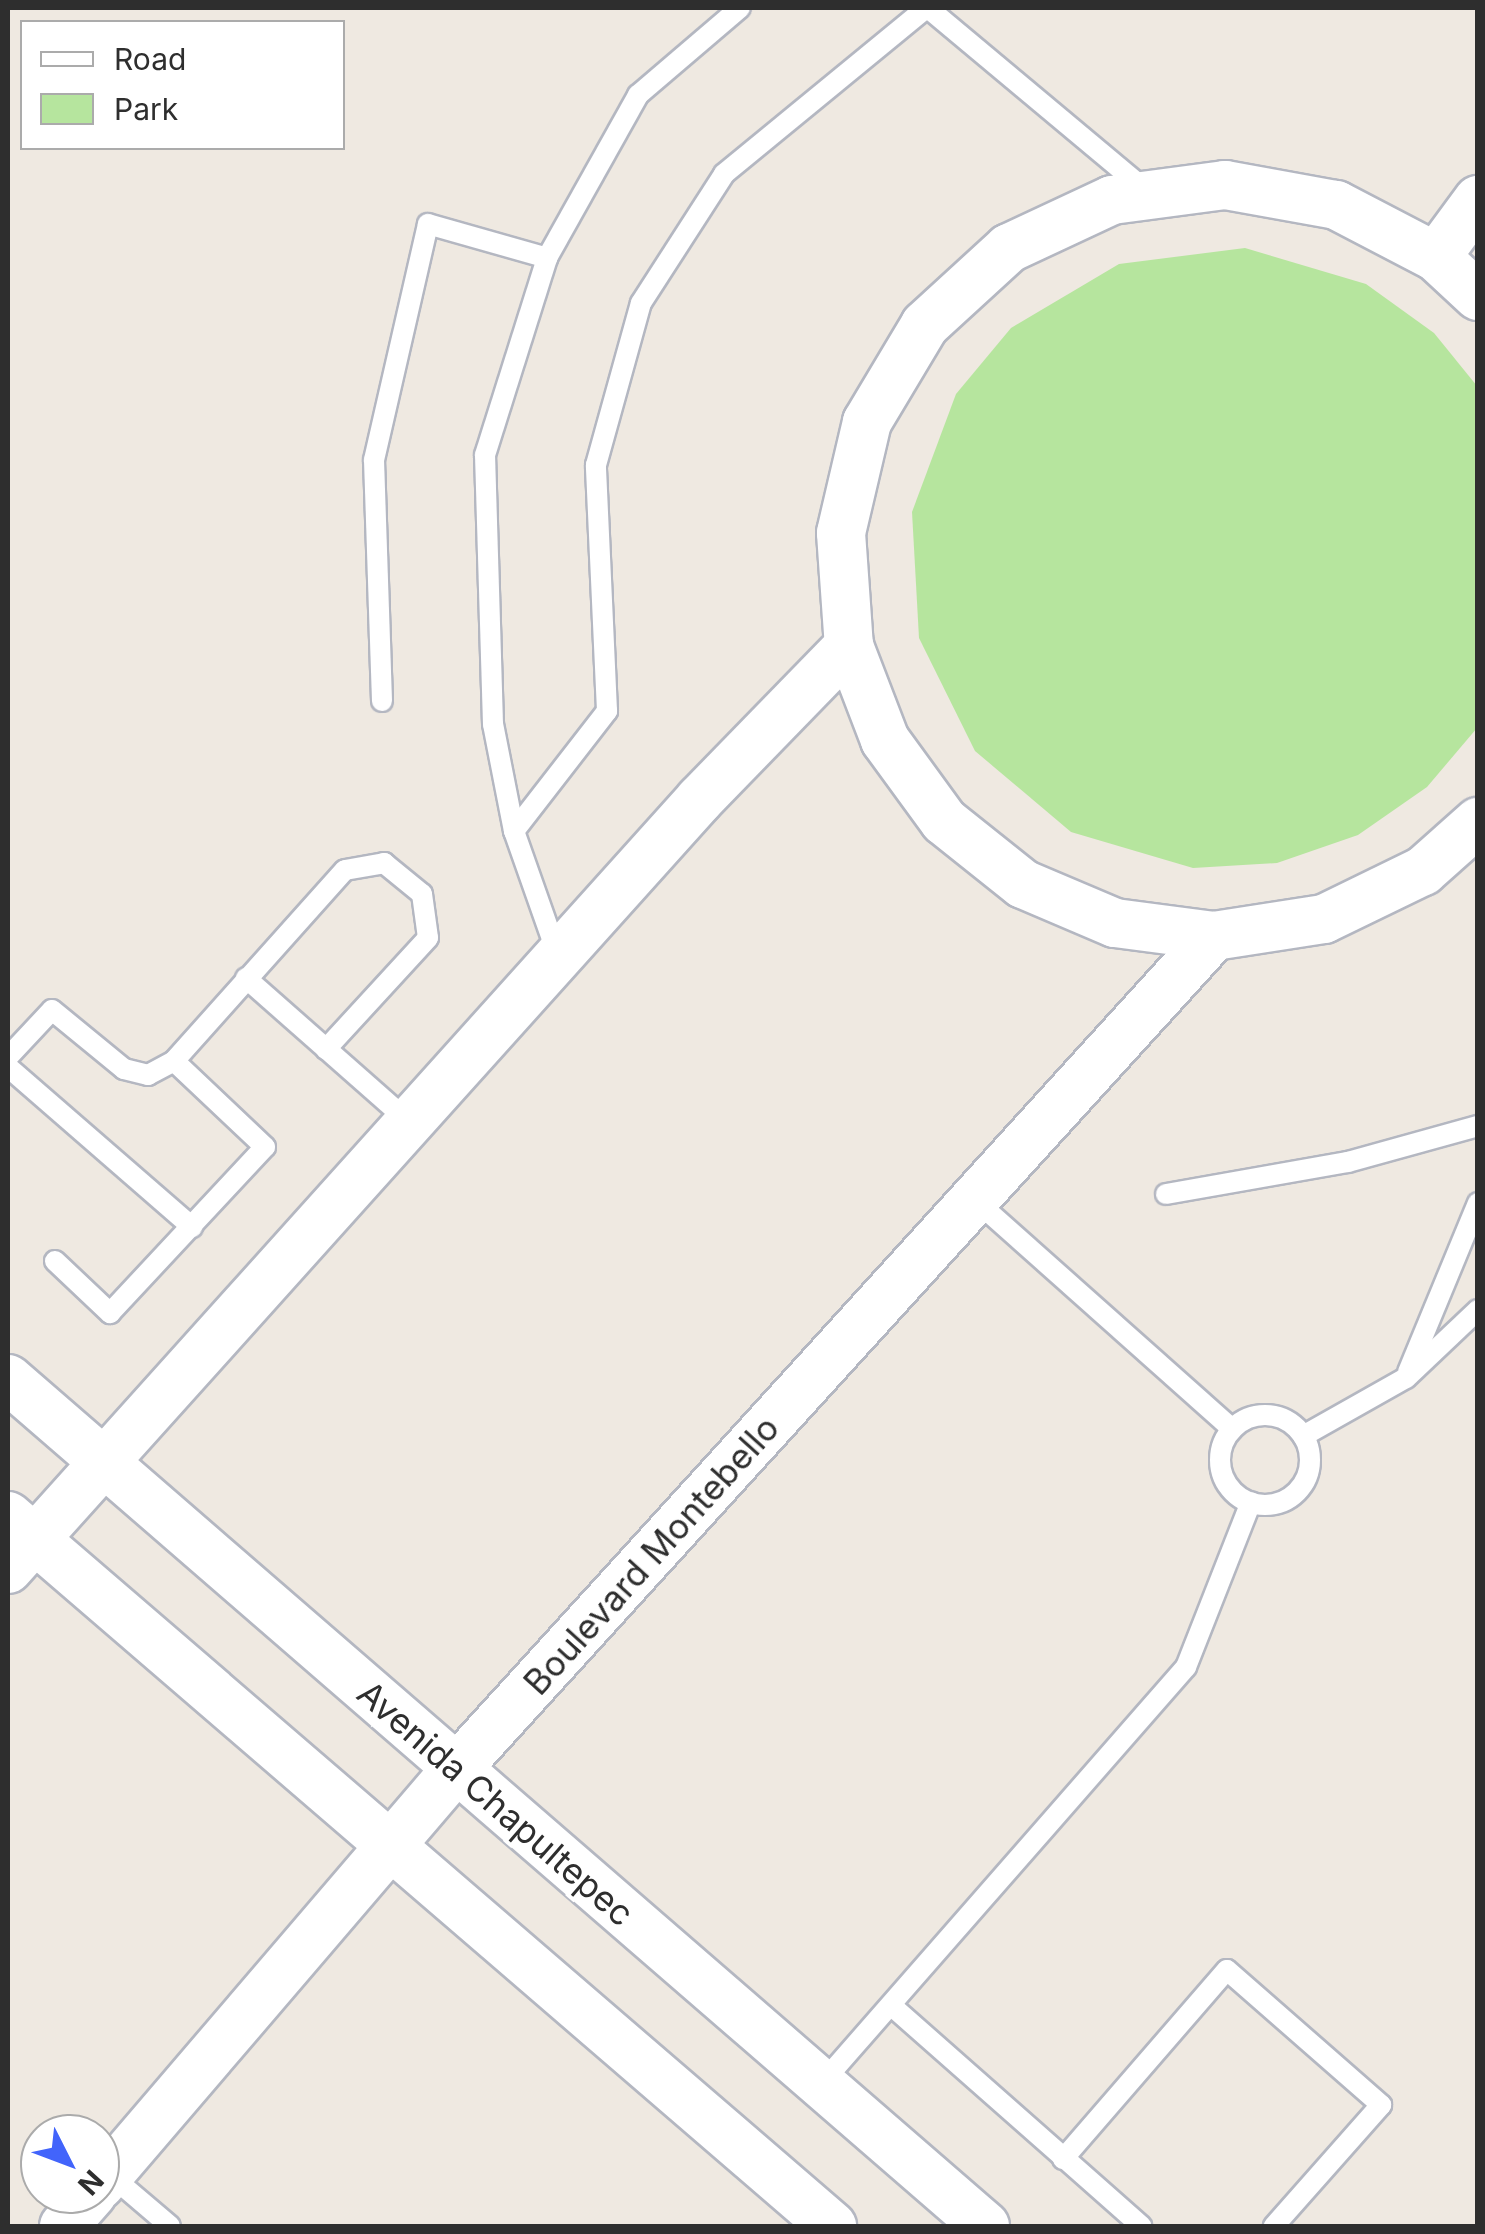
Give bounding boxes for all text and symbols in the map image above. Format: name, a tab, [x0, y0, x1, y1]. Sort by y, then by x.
legend	[20, 20, 345, 150]
text: Road	[114, 41, 186, 77]
text: Park	[114, 91, 178, 127]
street label: Boulevard Montebello	[515, 1407, 787, 1703]
street label: Avenida Chapultepec	[350, 1672, 642, 1934]
north arrow	[20, 2114, 120, 2214]
text: N	[71, 2163, 111, 2202]

